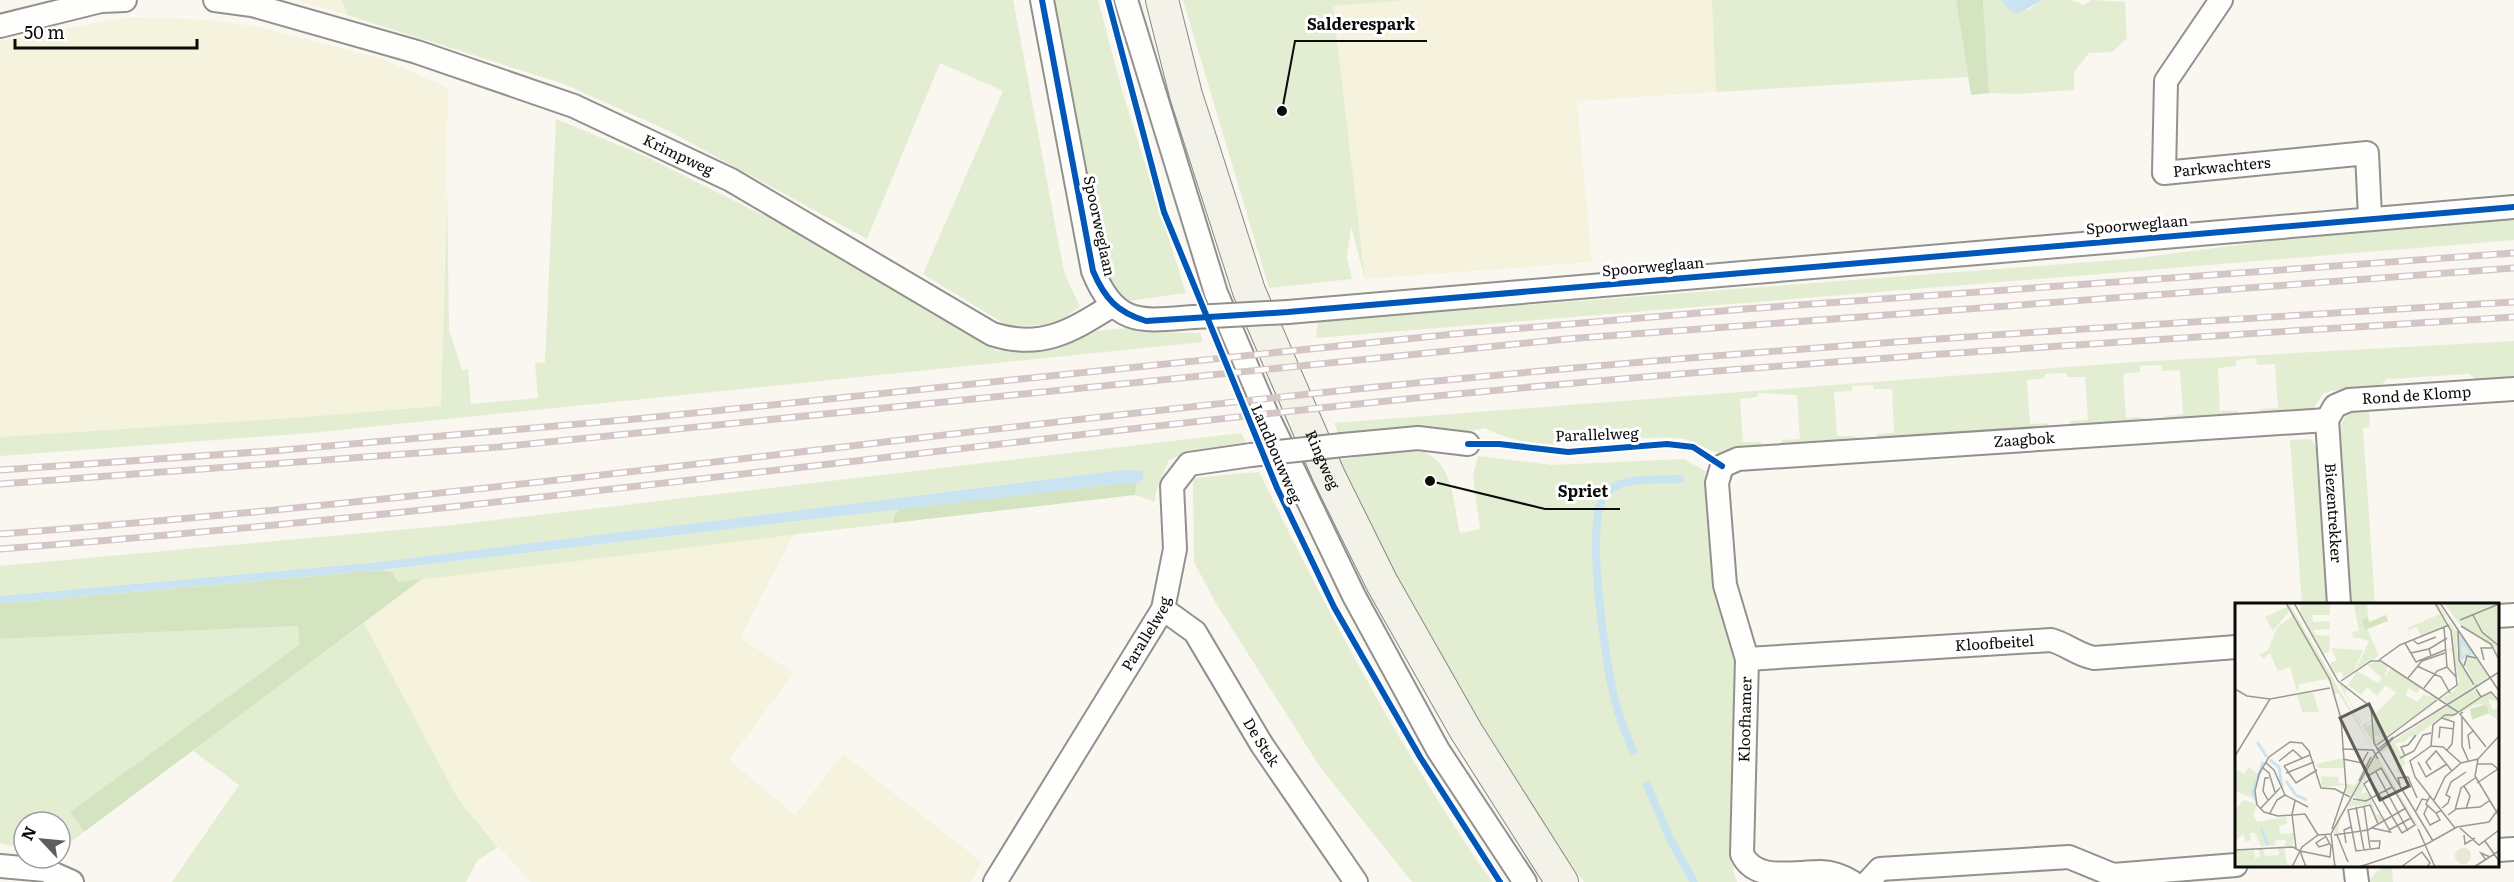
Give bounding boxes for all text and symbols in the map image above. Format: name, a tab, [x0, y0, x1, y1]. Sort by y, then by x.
callout: Salderespark	[1295, 7, 1427, 41]
text: Salderespark	[1307, 11, 1415, 35]
scale bar	[15, 12, 196, 50]
text: 50 m	[24, 18, 65, 45]
street label: Krimpweg	[640, 127, 718, 181]
street label: Parkwachters	[2172, 150, 2272, 182]
street label: Spoorweglaan	[1079, 173, 1122, 278]
street label: Spoorweglaan	[2085, 208, 2189, 239]
street label: Spoorweglaan	[1601, 250, 1705, 281]
street label: Rond de Klomp	[2361, 379, 2472, 409]
street label: Landbouwweg	[1246, 400, 1309, 507]
street label: Parallelweg	[1555, 421, 1640, 446]
street label: Zaagbok	[1993, 425, 2056, 452]
street label: Ringweg	[1300, 426, 1347, 494]
street label: Biezentrekker	[2320, 462, 2349, 563]
callout: Spriet	[1545, 475, 1620, 509]
text: Spriet	[1558, 478, 1608, 502]
street label: Parallelweg	[1115, 594, 1175, 675]
inset map	[2235, 603, 2499, 867]
street label: Kloofbeitel	[1954, 628, 2035, 656]
street label: Kloofhamer	[1731, 676, 1757, 763]
street label: De Stek	[1238, 713, 1287, 771]
north arrow	[12, 810, 72, 870]
text: N	[14, 822, 41, 844]

